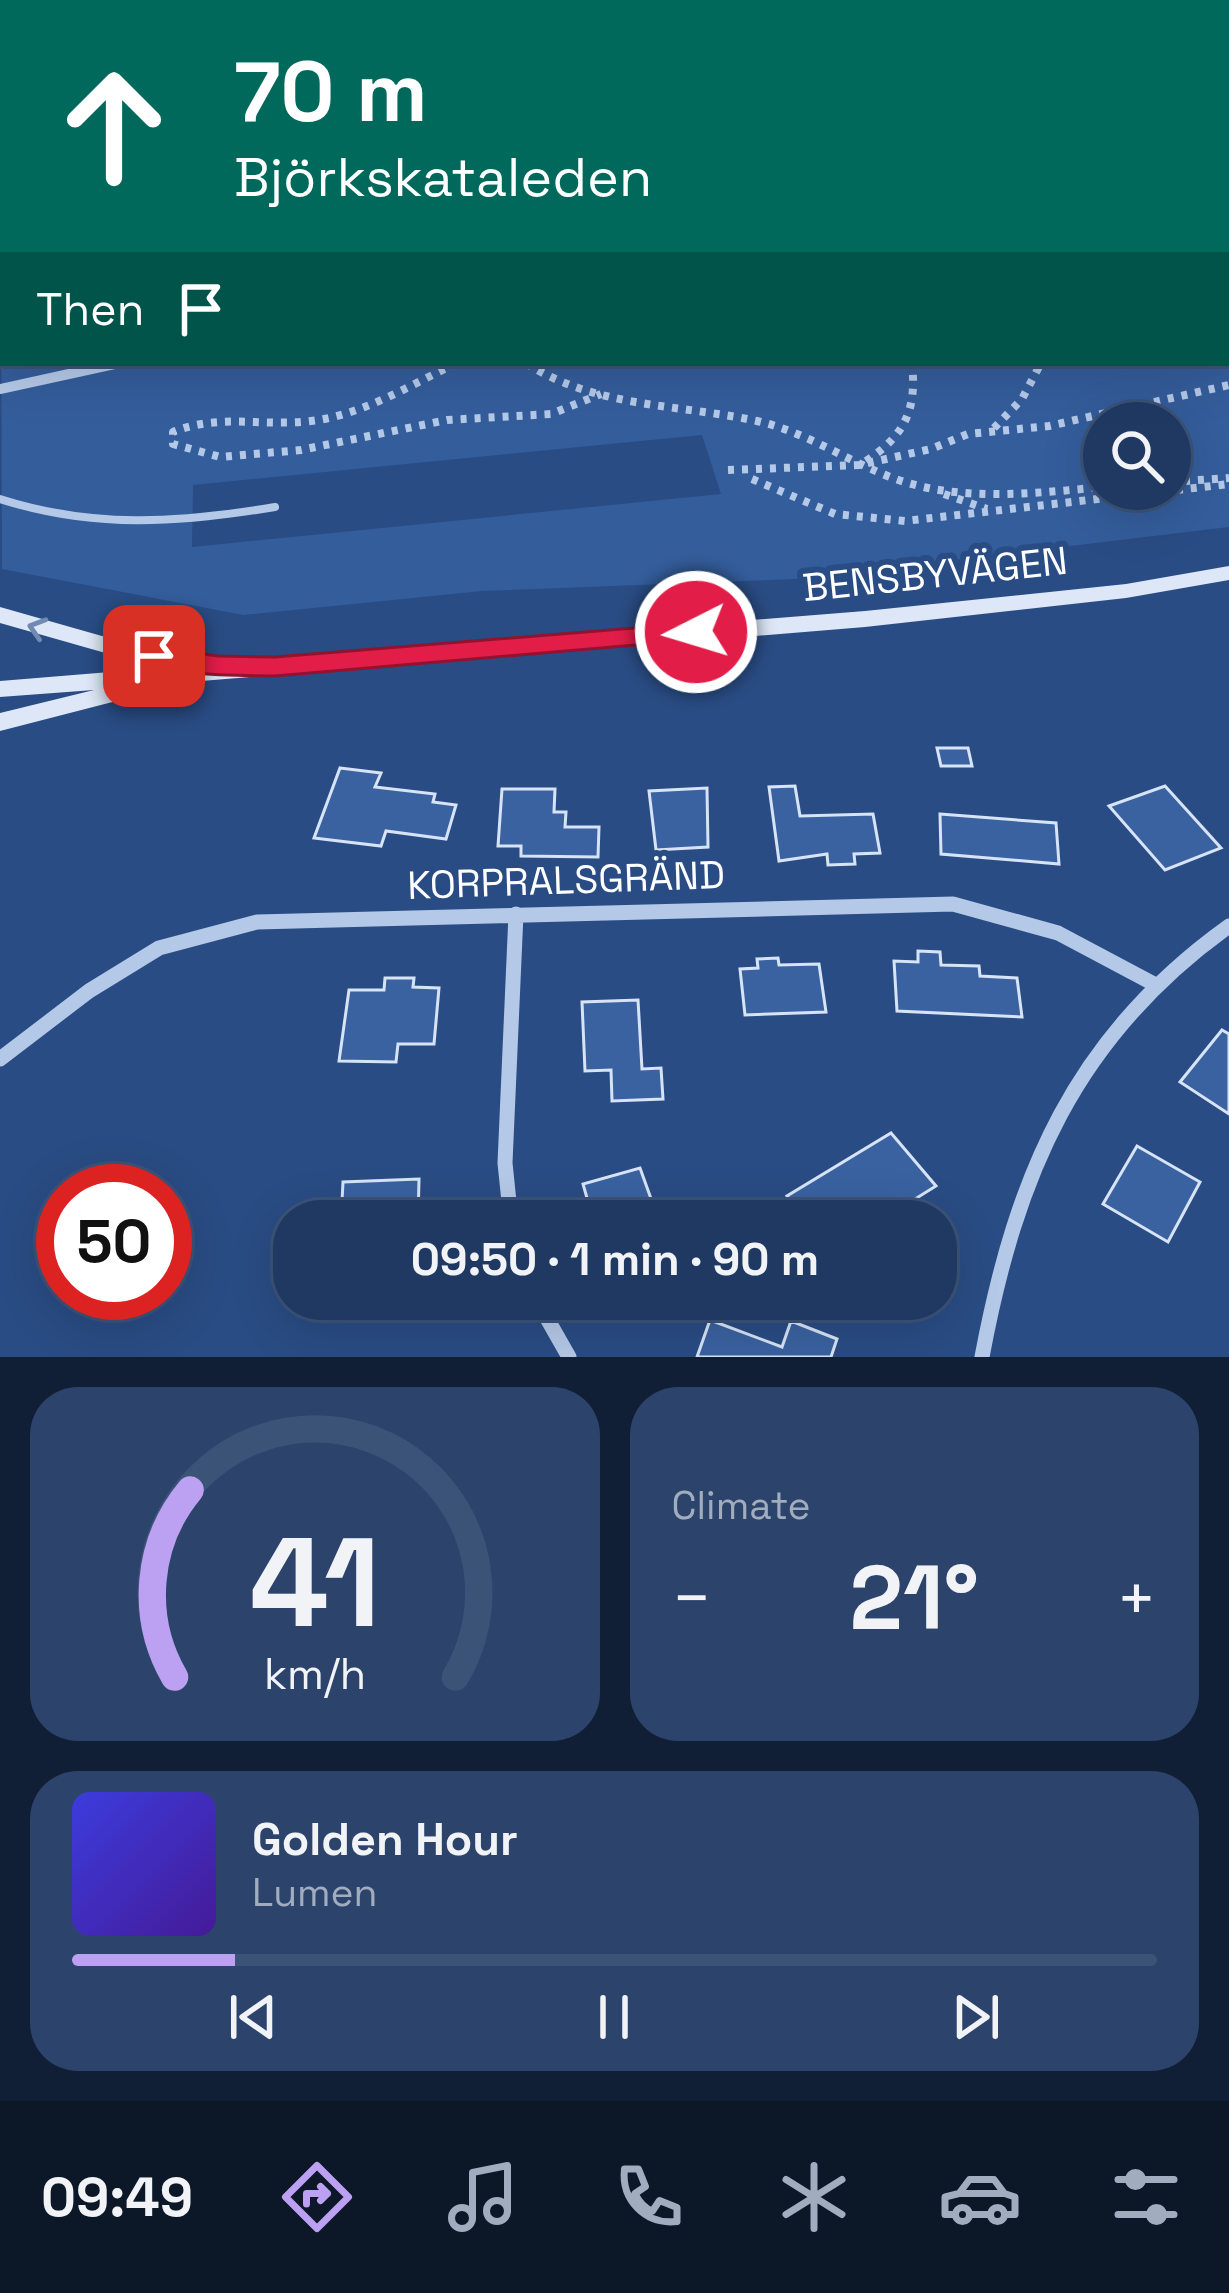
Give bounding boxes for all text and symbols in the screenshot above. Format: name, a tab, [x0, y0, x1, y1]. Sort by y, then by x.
text: 70 m	[234, 38, 428, 146]
icon: ahead	[36, 48, 192, 204]
text: Björkskataleden	[234, 143, 652, 212]
icon: arrive	[168, 276, 234, 342]
text: Then	[36, 281, 144, 338]
map controls	[1083, 402, 1191, 510]
button: search	[1083, 402, 1191, 510]
street label: BENSBYVÄGEN	[800, 536, 1070, 612]
position arrow	[633, 569, 759, 695]
pin	[103, 605, 205, 707]
one-way arrow	[27, 617, 48, 642]
icon: arrive	[121, 623, 187, 689]
street label: KORPRALSGRÄND	[406, 850, 726, 910]
speed limit sign: 50	[36, 1164, 192, 1320]
text: 09:50 · 1 min · 90 m	[411, 1231, 819, 1288]
text: Climate	[672, 1481, 811, 1530]
text: 41	[249, 1503, 380, 1662]
text: 21°	[849, 1540, 979, 1655]
text: −	[672, 1556, 712, 1640]
text: +	[1116, 1556, 1157, 1640]
text: km/h	[264, 1647, 366, 1702]
text: Golden Hour	[252, 1811, 518, 1868]
text: Lumen	[252, 1868, 378, 1917]
icon: previous	[220, 1984, 286, 2050]
icon: pause	[581, 1984, 647, 2050]
icon: next	[943, 1984, 1009, 2050]
icon: directions	[275, 2155, 359, 2239]
icon: music	[441, 2155, 525, 2239]
icon: phone	[607, 2155, 691, 2239]
icon: climate	[772, 2155, 856, 2239]
icon: car	[938, 2155, 1022, 2239]
icon: filters	[1104, 2155, 1188, 2239]
text: 09:49	[41, 2163, 193, 2232]

